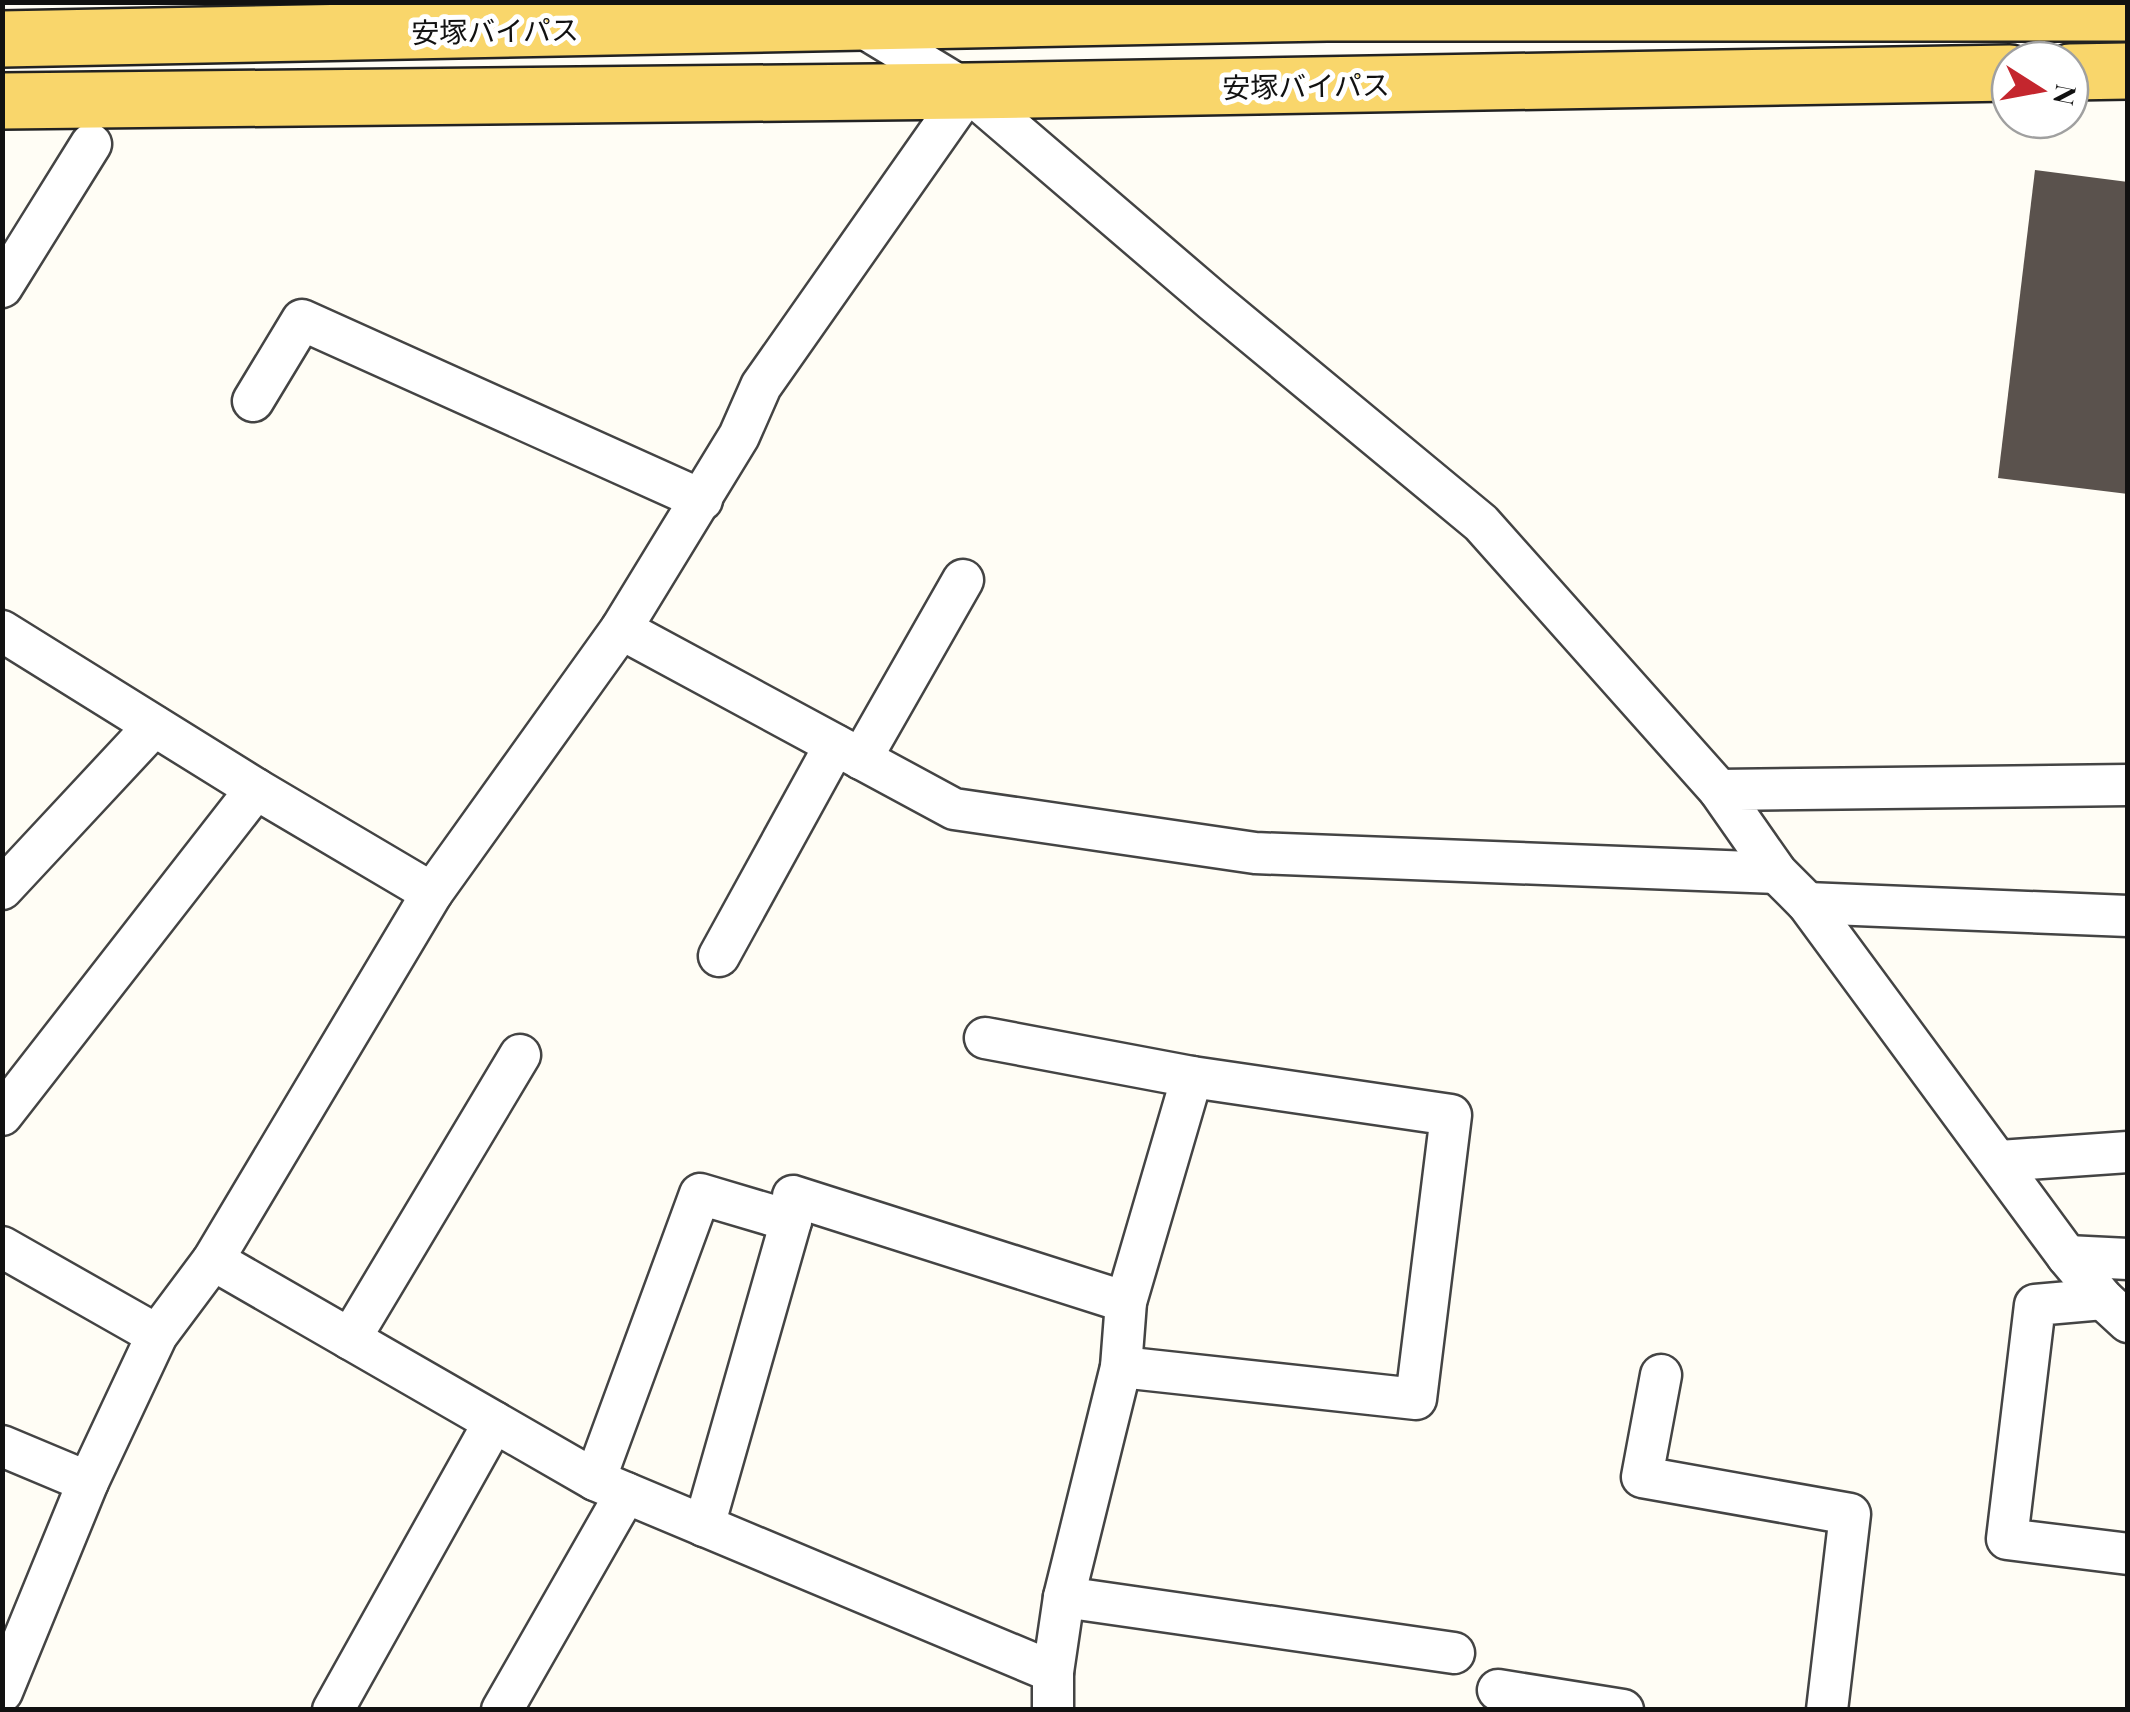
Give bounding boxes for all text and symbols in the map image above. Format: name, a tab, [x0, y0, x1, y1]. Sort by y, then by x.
street label: 安塚バイパス	[411, 10, 579, 50]
north arrow	[1990, 40, 2090, 140]
street label: 安塚バイパス	[1222, 65, 1390, 105]
text: N	[2046, 82, 2086, 109]

